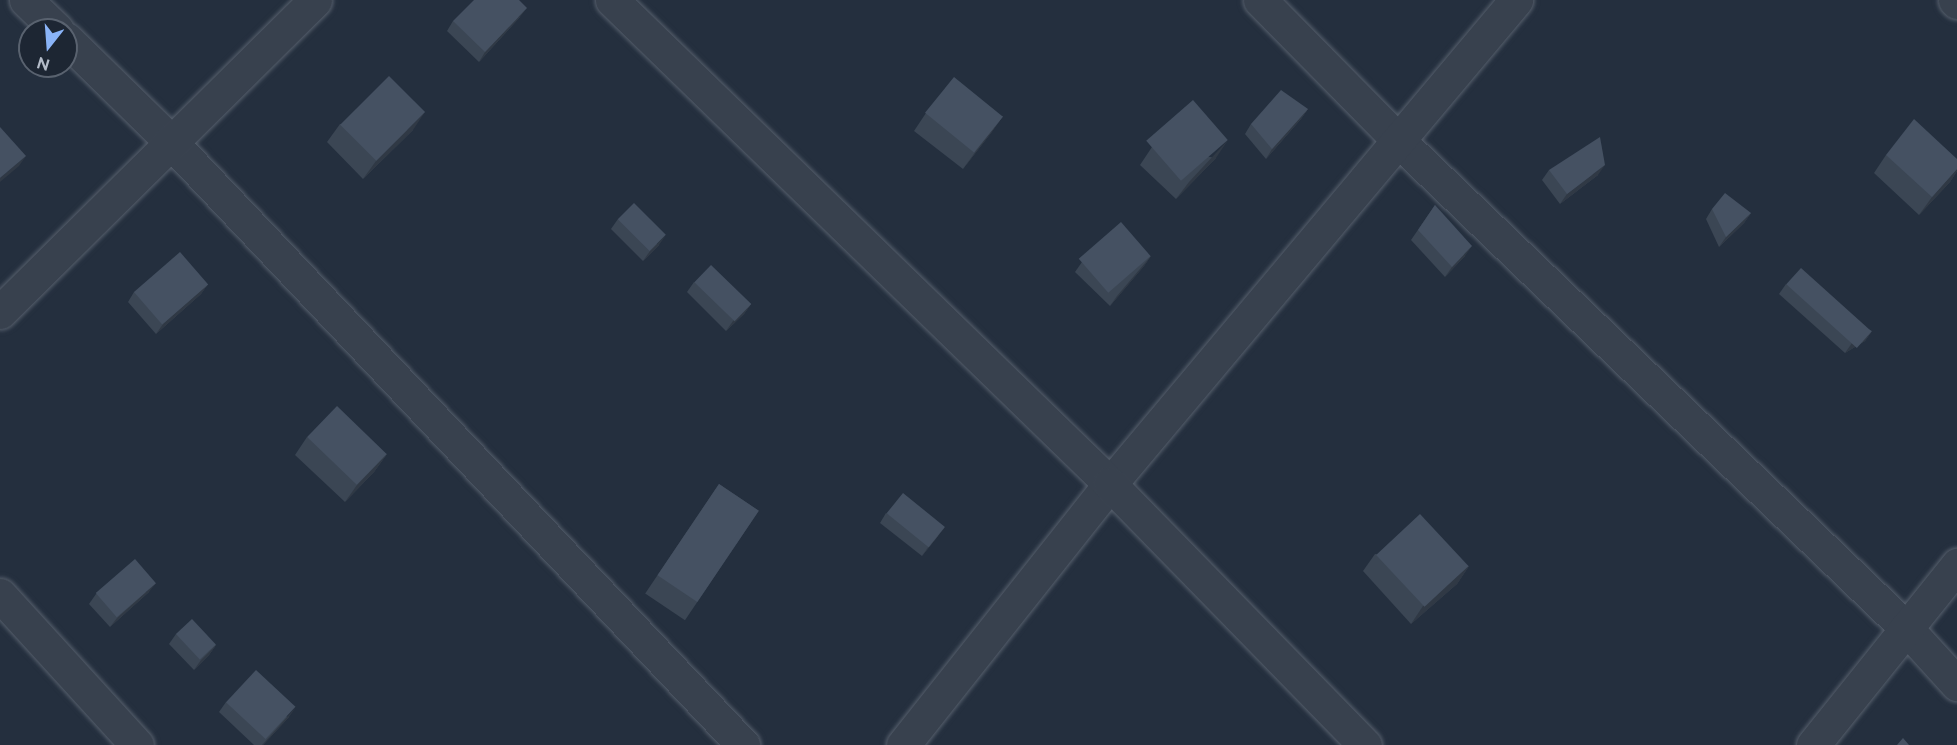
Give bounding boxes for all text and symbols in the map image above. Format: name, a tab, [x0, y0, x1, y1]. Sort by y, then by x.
north arrow	[18, 18, 78, 78]
text: N	[35, 53, 52, 75]

